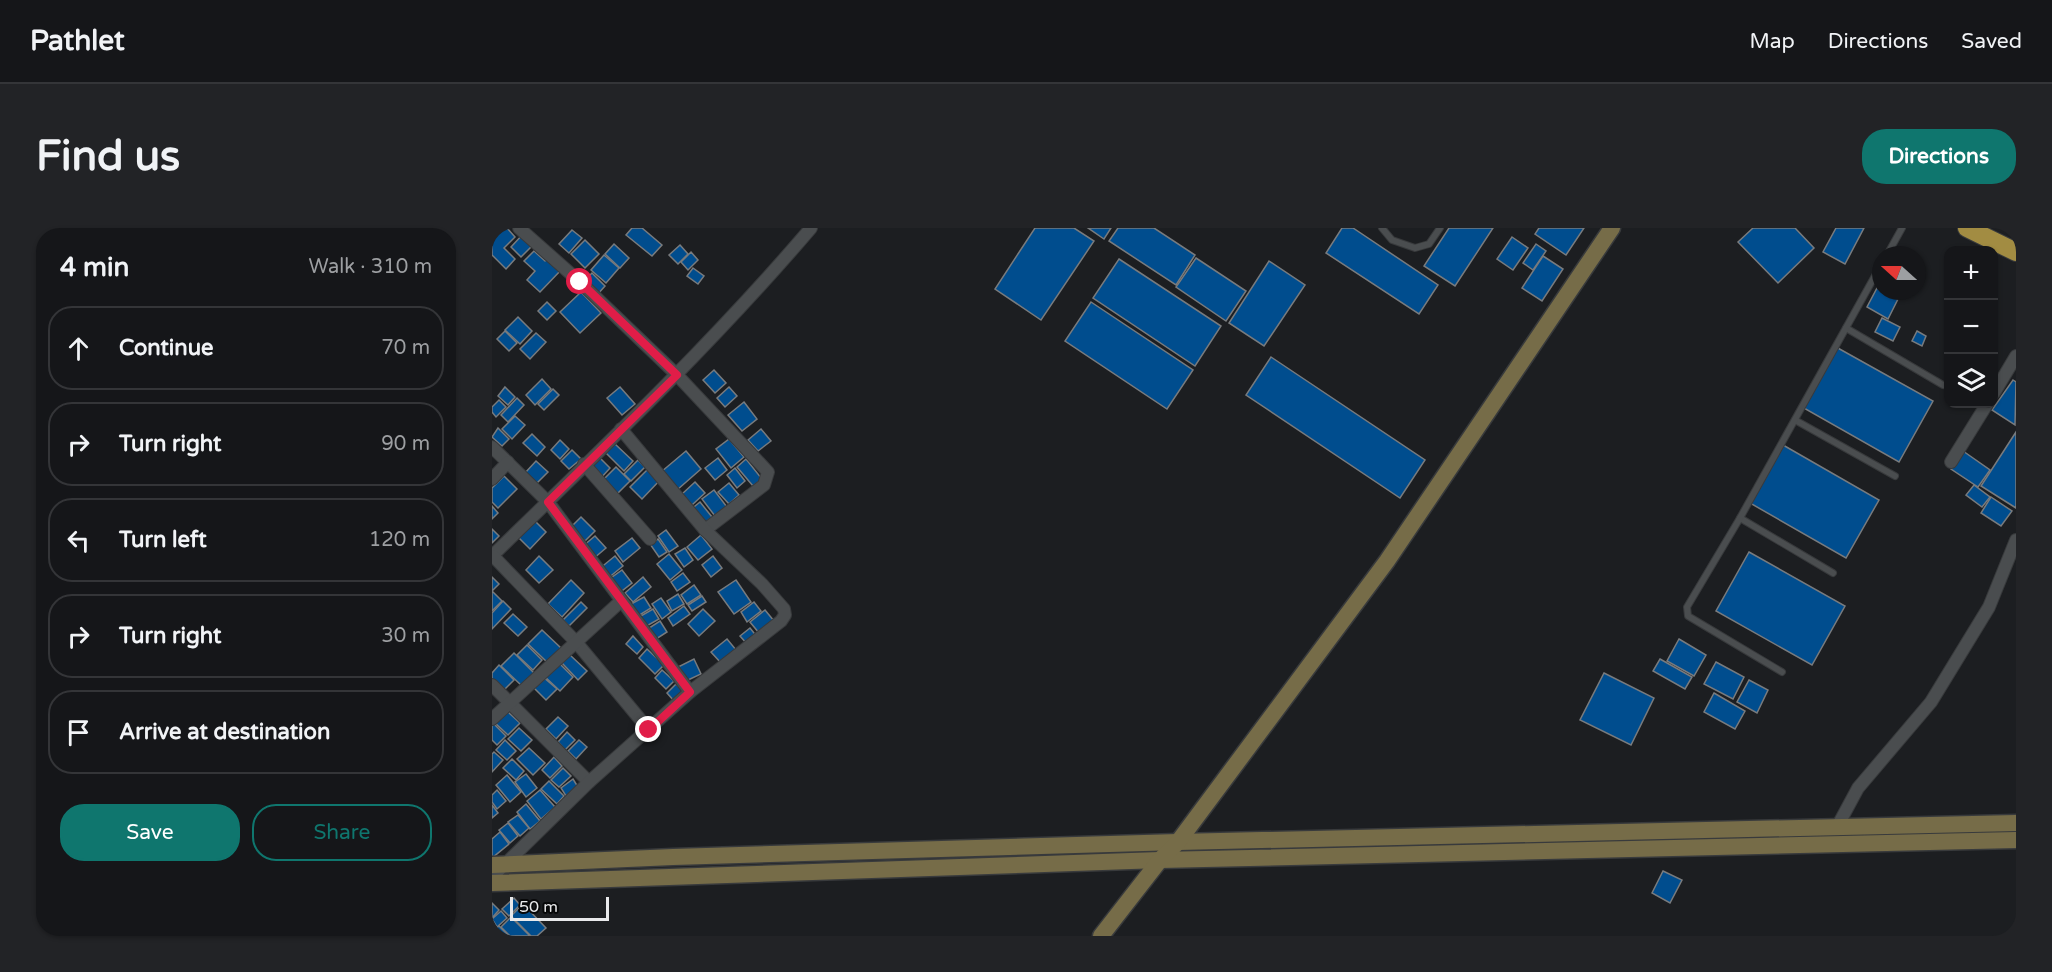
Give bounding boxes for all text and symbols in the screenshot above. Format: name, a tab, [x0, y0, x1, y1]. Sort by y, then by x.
text: Pathlet	[30, 24, 125, 58]
text: Map	[1749, 29, 1795, 54]
text: Directions	[1828, 29, 1928, 54]
text: Saved	[1961, 29, 2022, 54]
button: Directions	[1862, 129, 2016, 184]
text: Find us	[36, 131, 180, 182]
north arrow	[1872, 246, 1926, 300]
map controls	[1944, 246, 1998, 408]
button: +	[1944, 246, 1998, 300]
text: 4 min	[60, 252, 129, 283]
text: Walk · 310 m	[309, 255, 432, 279]
route start	[566, 268, 592, 294]
button: −	[1944, 300, 1998, 354]
icon: ahead	[62, 332, 95, 365]
text: Continue	[119, 335, 214, 361]
text: 70 m	[381, 336, 430, 360]
button: layers	[1944, 354, 1998, 408]
icon: right	[62, 428, 95, 461]
text: Turn right	[119, 431, 221, 457]
text: 90 m	[381, 432, 430, 456]
icon: left	[62, 524, 95, 557]
text: Turn left	[119, 527, 207, 553]
text: 120 m	[369, 528, 430, 552]
icon: right	[62, 620, 95, 653]
text: Turn right	[119, 623, 221, 649]
text: 30 m	[381, 624, 430, 648]
icon: arrive	[62, 716, 95, 749]
route end	[635, 716, 661, 742]
text: Arrive at destination	[119, 719, 330, 745]
button: Save	[60, 804, 240, 861]
button: Share	[252, 804, 432, 861]
scale bar	[510, 894, 609, 922]
text: 50 m	[519, 897, 558, 917]

